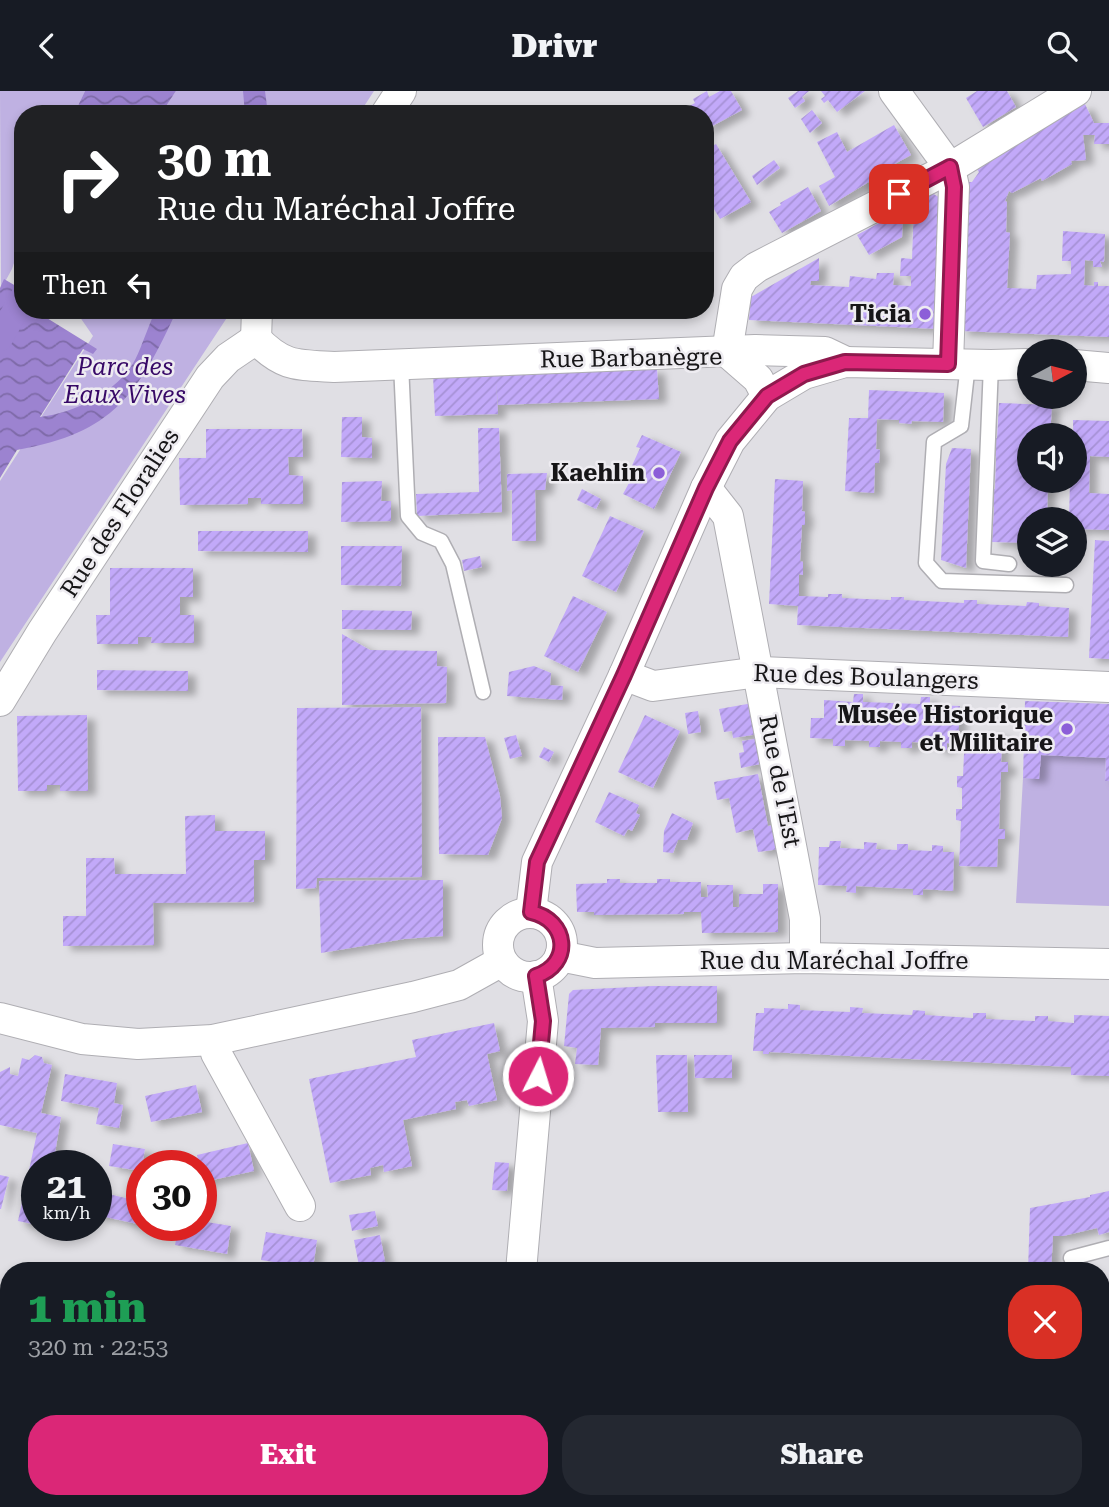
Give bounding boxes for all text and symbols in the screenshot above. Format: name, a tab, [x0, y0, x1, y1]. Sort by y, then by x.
icon: back	[28, 27, 66, 65]
text: Drivr	[511, 27, 598, 65]
icon: search	[1043, 27, 1081, 65]
text: 30 m	[157, 131, 272, 188]
icon: right	[42, 133, 133, 224]
pin	[869, 164, 929, 224]
icon: arrive	[880, 175, 918, 213]
text: Rue du Maréchal Joffre	[157, 190, 515, 228]
icon: left	[121, 266, 159, 304]
text: Then	[42, 270, 107, 300]
place label: Ticia	[850, 300, 911, 328]
marker: Ticia	[917, 306, 933, 322]
north arrow	[1017, 339, 1087, 409]
map controls	[1017, 339, 1087, 577]
street label: Rue Barbanègre	[540, 342, 722, 374]
park label: Parc des Eaux Vives	[63, 353, 186, 409]
street label: Rue des Floralies	[55, 423, 185, 603]
button: sound	[1017, 423, 1087, 493]
place label: Kaehlin	[550, 459, 645, 487]
marker: Kaehlin	[651, 465, 667, 481]
button: layers	[1017, 507, 1087, 577]
street label: Rue des Boulangers	[753, 659, 979, 695]
place label: Musée Historique et Militaire	[838, 701, 1053, 757]
street label: Rue de l'Est	[753, 712, 807, 850]
marker: Musée Historique et Militaire	[1059, 721, 1075, 737]
street label: Rue du Maréchal Joffre	[700, 947, 968, 975]
position arrow	[501, 1039, 575, 1113]
speed limit sign: 30	[126, 1150, 217, 1241]
text: 21	[47, 1166, 86, 1207]
text: km/h	[42, 1202, 91, 1223]
text: 1 min	[28, 1283, 146, 1332]
button: close	[1008, 1285, 1082, 1359]
text: 320 m · 22:53	[28, 1334, 168, 1361]
button: Exit	[28, 1415, 548, 1495]
button: Share	[562, 1415, 1082, 1495]

